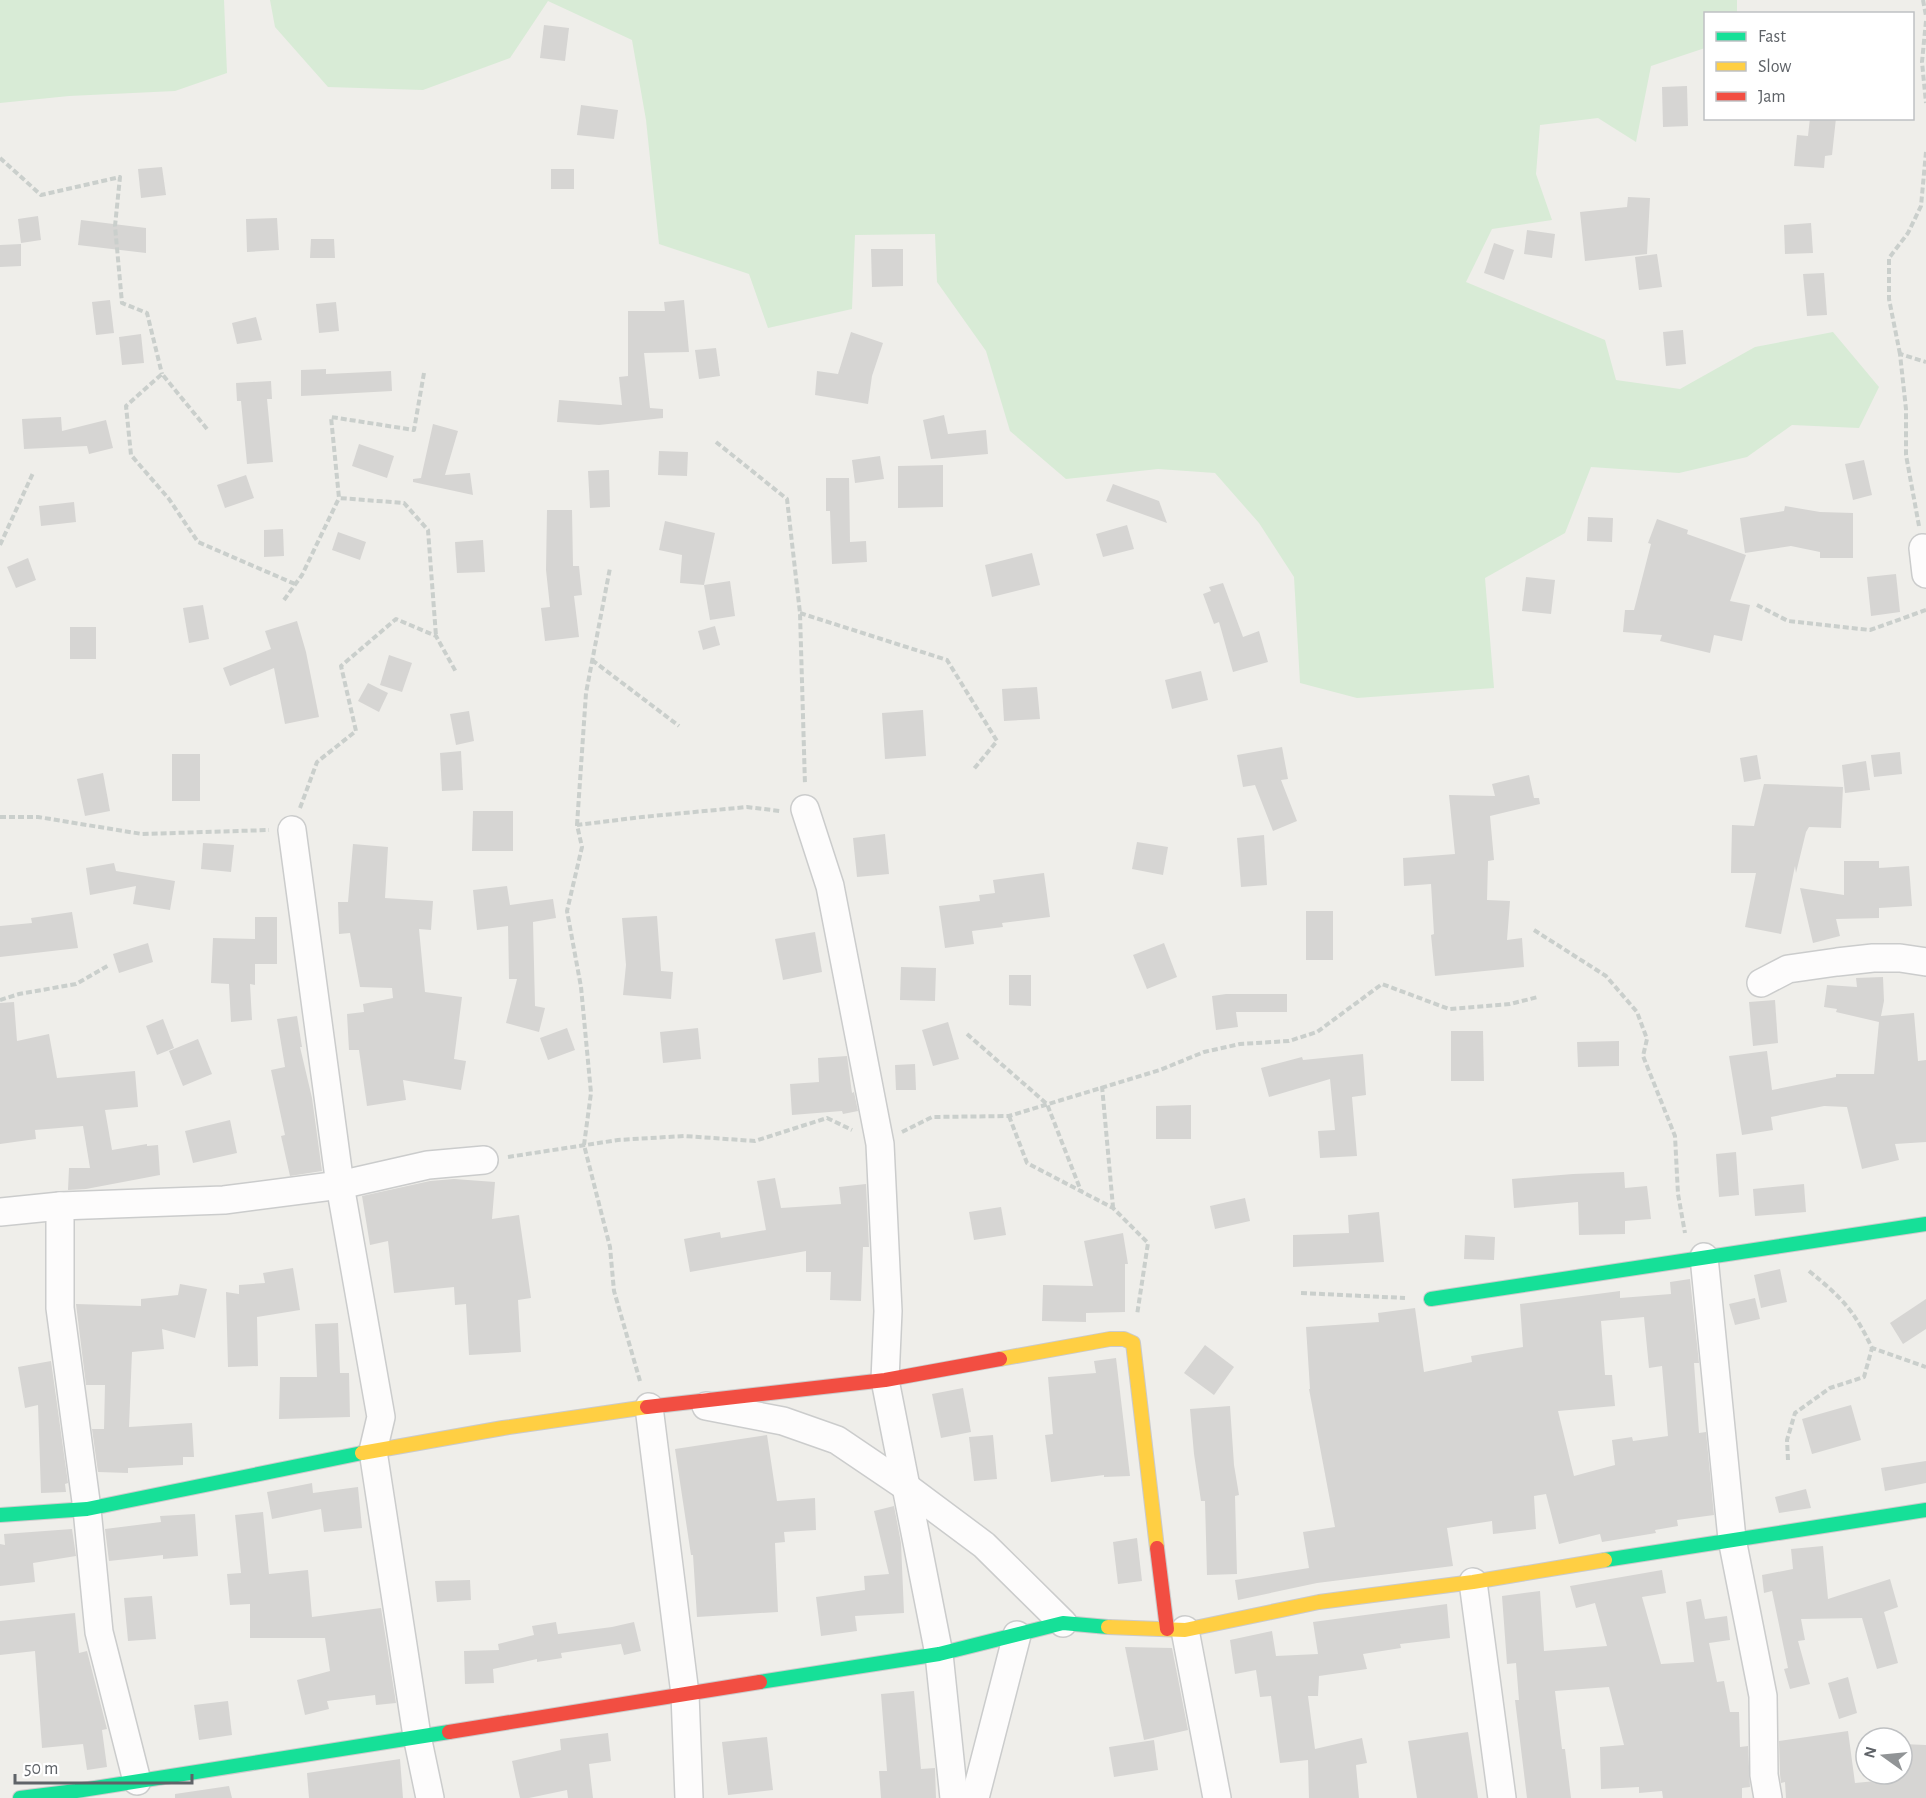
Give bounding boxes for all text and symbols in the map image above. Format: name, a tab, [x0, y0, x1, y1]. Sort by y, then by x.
legend	[1704, 12, 1914, 120]
text: Fast	[1758, 28, 1786, 46]
text: Slow	[1758, 58, 1791, 76]
text: Jam	[1758, 88, 1786, 106]
north arrow	[1854, 1726, 1914, 1786]
text: N	[1861, 1745, 1880, 1760]
scale bar	[15, 1747, 192, 1785]
text: 50 m	[24, 1760, 58, 1778]

